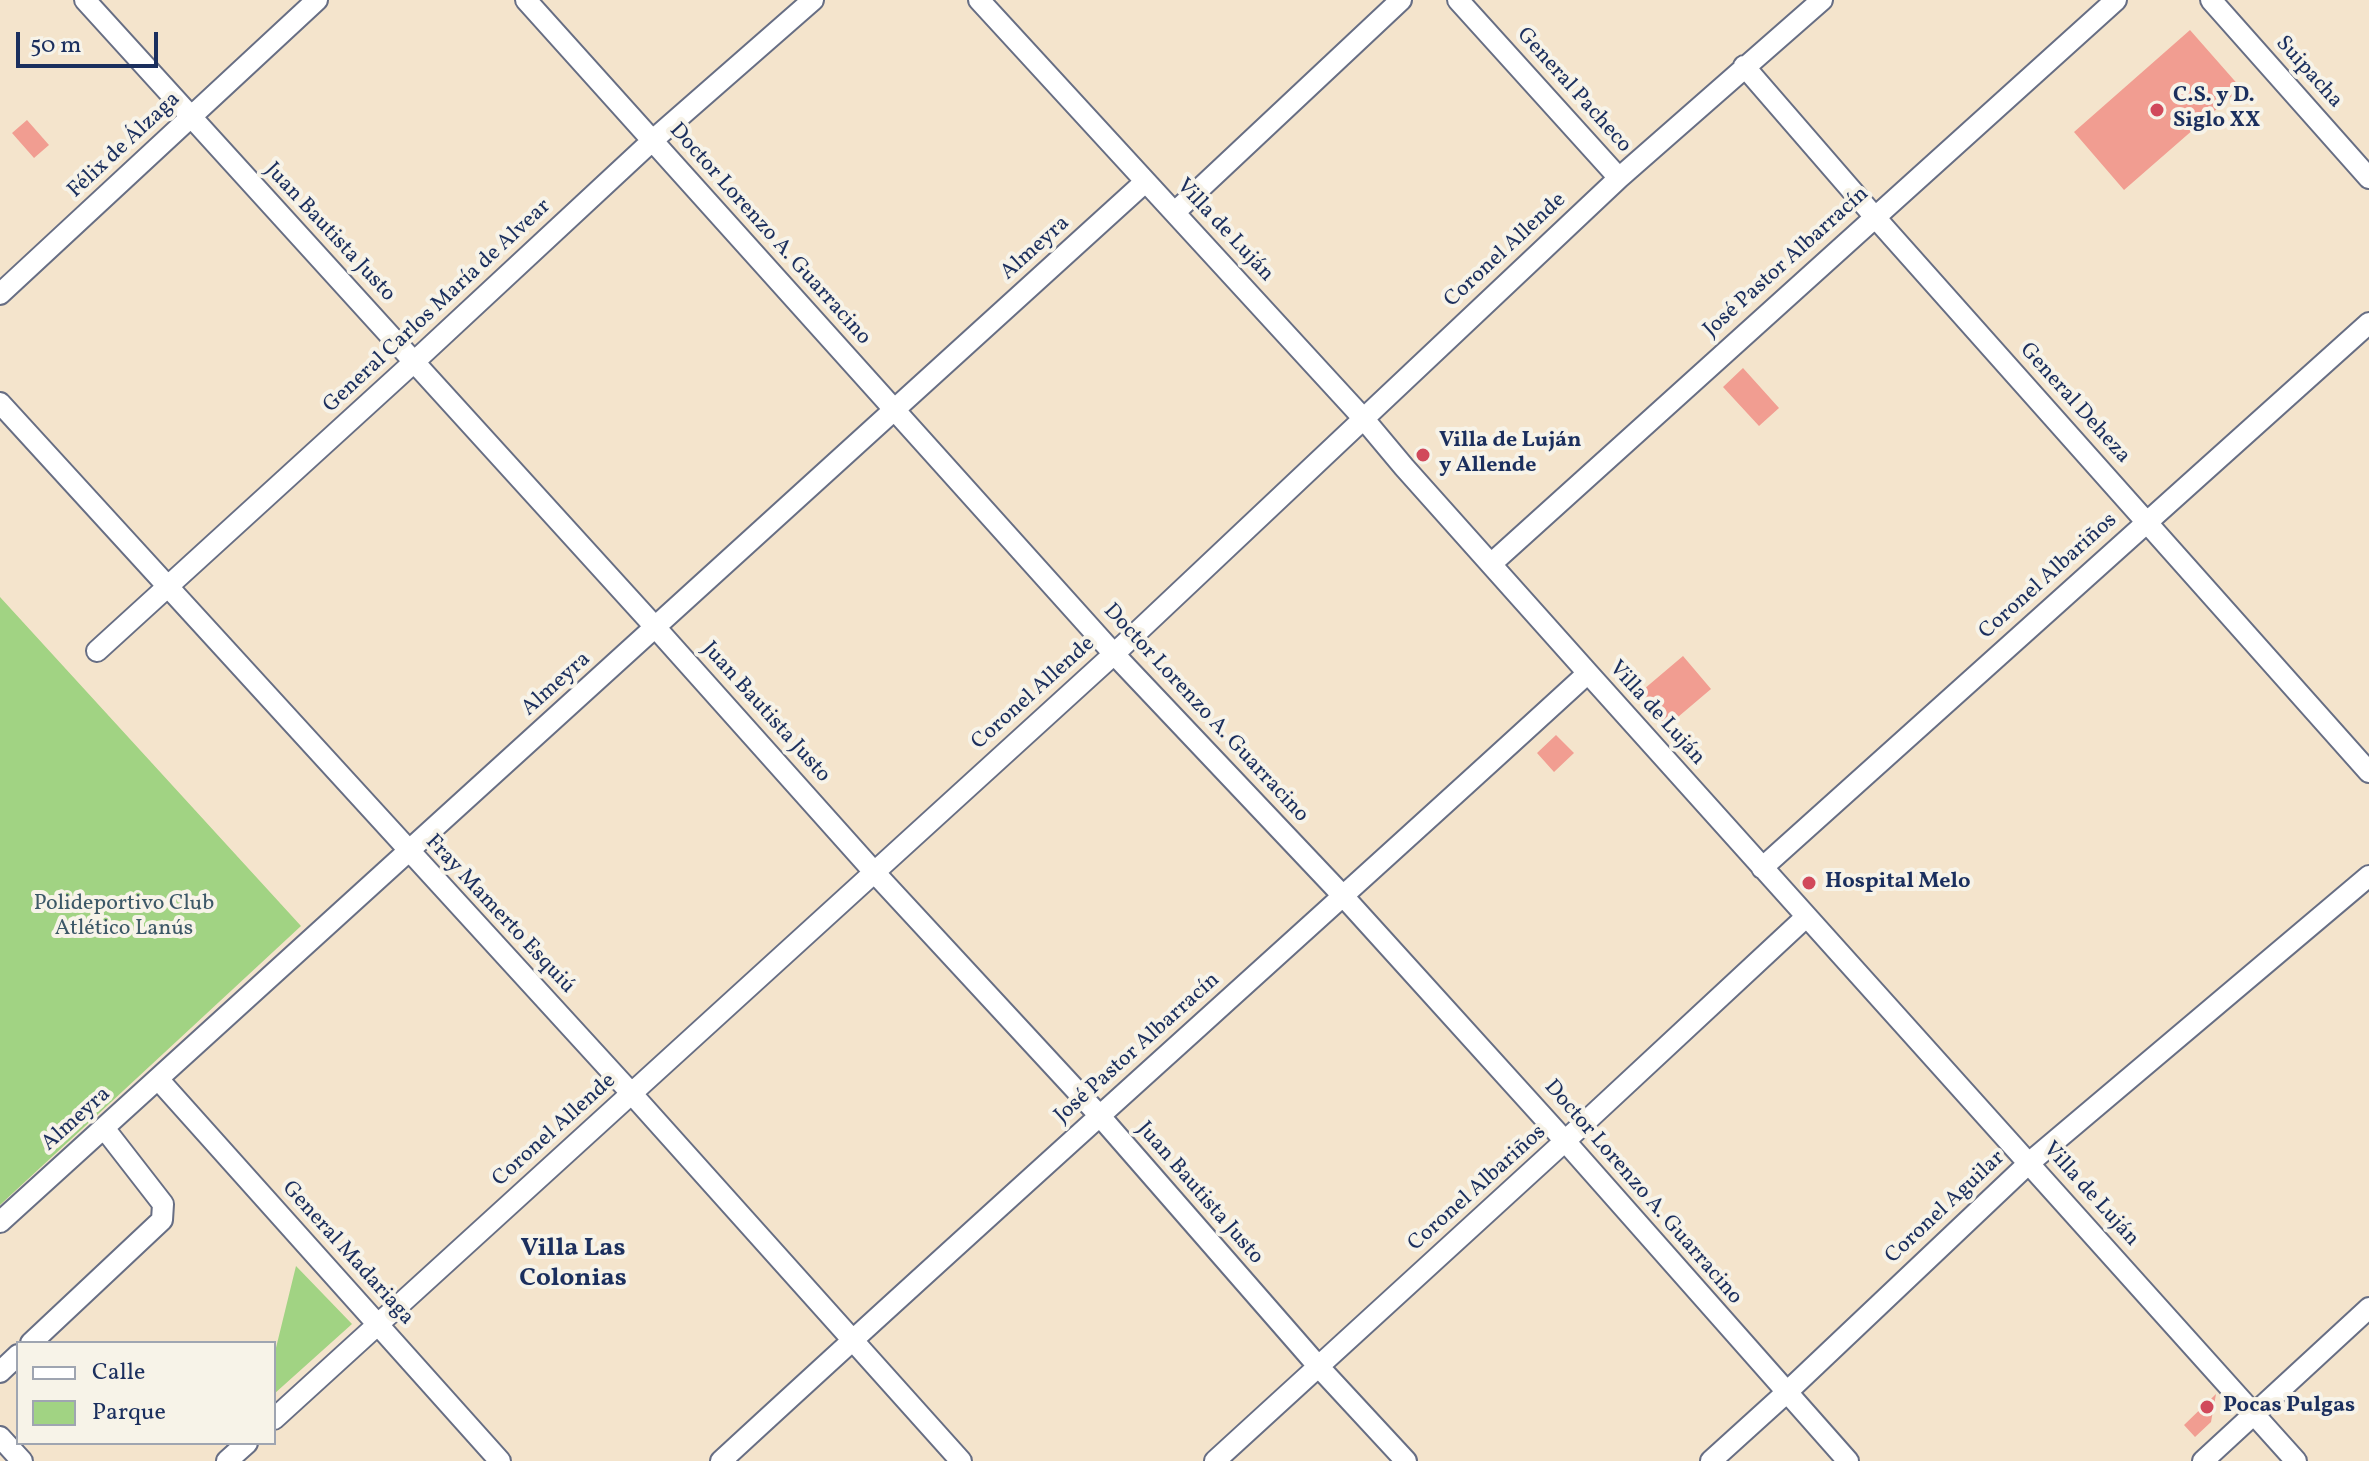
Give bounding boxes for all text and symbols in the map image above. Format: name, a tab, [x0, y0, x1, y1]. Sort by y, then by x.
scale bar	[20, 16, 162, 66]
street label: General Pacheco	[1510, 23, 1636, 159]
text: 50 m	[30, 29, 82, 63]
street label: Suipacha	[2269, 31, 2347, 115]
place label: C.S. y D. Siglo XX	[2173, 84, 2260, 136]
street label: Félix de Álzaga	[63, 87, 187, 205]
marker: C.S. y D. Siglo XX	[2148, 101, 2166, 119]
street label: Doctor Lorenzo A. Guarracino	[662, 119, 876, 351]
street label: Juan Bautista Justo	[258, 158, 400, 308]
street label: Villa de Luján	[1170, 174, 1278, 288]
street label: José Pastor Albarracín	[1699, 182, 1875, 344]
street label: Coronel Allende	[1440, 188, 1572, 314]
street label: General Carlos María de Alvear	[319, 194, 557, 420]
street label: Almeyra	[996, 211, 1076, 287]
street label: General Deheza	[2013, 338, 2135, 470]
place label: Villa de Luján y Allende	[1439, 429, 1582, 480]
marker: Villa de Luján y Allende	[1414, 446, 1432, 464]
street label: Coronel Albariños	[1975, 508, 2123, 646]
street label: Doctor Lorenzo A. Guarracino	[1097, 599, 1313, 829]
street label: Coronel Allende	[967, 632, 1101, 756]
street label: Juan Bautista Justo	[695, 637, 835, 789]
street label: Almeyra	[517, 647, 597, 723]
street label: Villa de Luján	[1602, 656, 1710, 772]
street label: Fray Mamerto Esquiú	[419, 830, 579, 1000]
place label: Hospital Melo	[1825, 870, 1971, 896]
marker: Hospital Melo	[1800, 874, 1818, 892]
park label: Polideportivo Club Atlético Lanús	[34, 892, 214, 944]
street label: José Pastor Albarracín	[1050, 968, 1226, 1130]
street label: Coronel Allende	[488, 1069, 622, 1193]
street label: Doctor Lorenzo A. Guarracino	[1537, 1075, 1747, 1311]
street label: Almeyra	[37, 1082, 117, 1158]
street label: Juan Bautista Justo	[1130, 1117, 1268, 1271]
street label: Coronel Albariños	[1404, 1120, 1552, 1258]
street label: Villa de Luján	[2036, 1137, 2144, 1253]
street label: Coronel Aguilar	[1881, 1146, 2011, 1270]
street label: General Madariaga	[275, 1176, 419, 1332]
district label: Villa Las Colonias	[519, 1234, 627, 1296]
legend	[16, 1341, 276, 1445]
text: Calle	[92, 1356, 145, 1390]
place label: Pocas Pulgas	[2223, 1394, 2355, 1420]
text: Parque	[92, 1396, 166, 1430]
marker: Pocas Pulgas	[2198, 1398, 2216, 1416]

